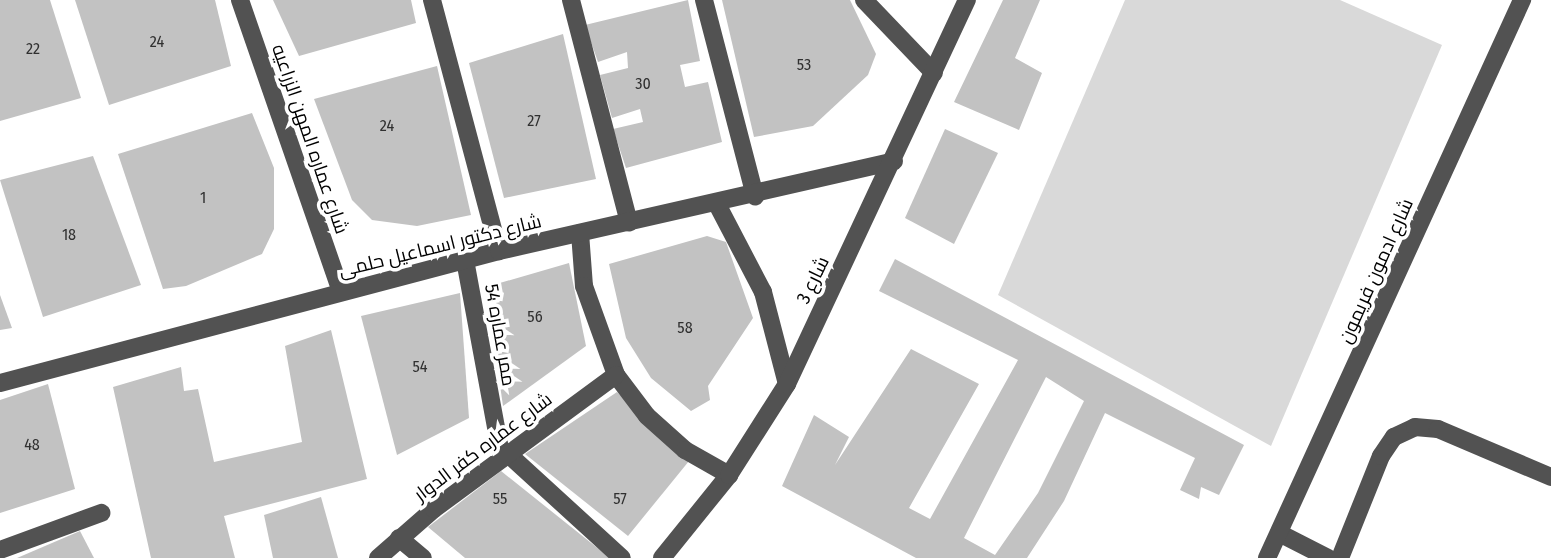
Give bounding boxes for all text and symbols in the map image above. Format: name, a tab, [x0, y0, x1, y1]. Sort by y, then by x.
house number: 24	[150, 32, 164, 52]
house number: 22	[26, 39, 40, 59]
street label: شارع عماره المهن الزراعيه	[267, 41, 353, 237]
house number: 53	[797, 55, 811, 75]
house number: 30	[635, 74, 651, 94]
house number: 27	[527, 111, 541, 131]
house number: 24	[380, 116, 394, 136]
house number: 1	[200, 188, 206, 208]
street label: شارع ادمون فريمون	[1334, 195, 1418, 347]
street label: شارع دكتور اسماعيل حلمى	[336, 210, 544, 282]
house number: 18	[62, 225, 76, 245]
street label: شارع 3	[792, 253, 834, 307]
street label: ممر عماره 54	[480, 282, 520, 388]
house number: 56	[527, 307, 543, 327]
house number: 58	[677, 318, 693, 338]
house number: 54	[412, 357, 428, 377]
street label: شارع عماره كفر الدوار	[410, 388, 556, 506]
house number: 48	[24, 435, 40, 455]
house number: 55	[493, 489, 507, 509]
house number: 57	[613, 489, 627, 509]

